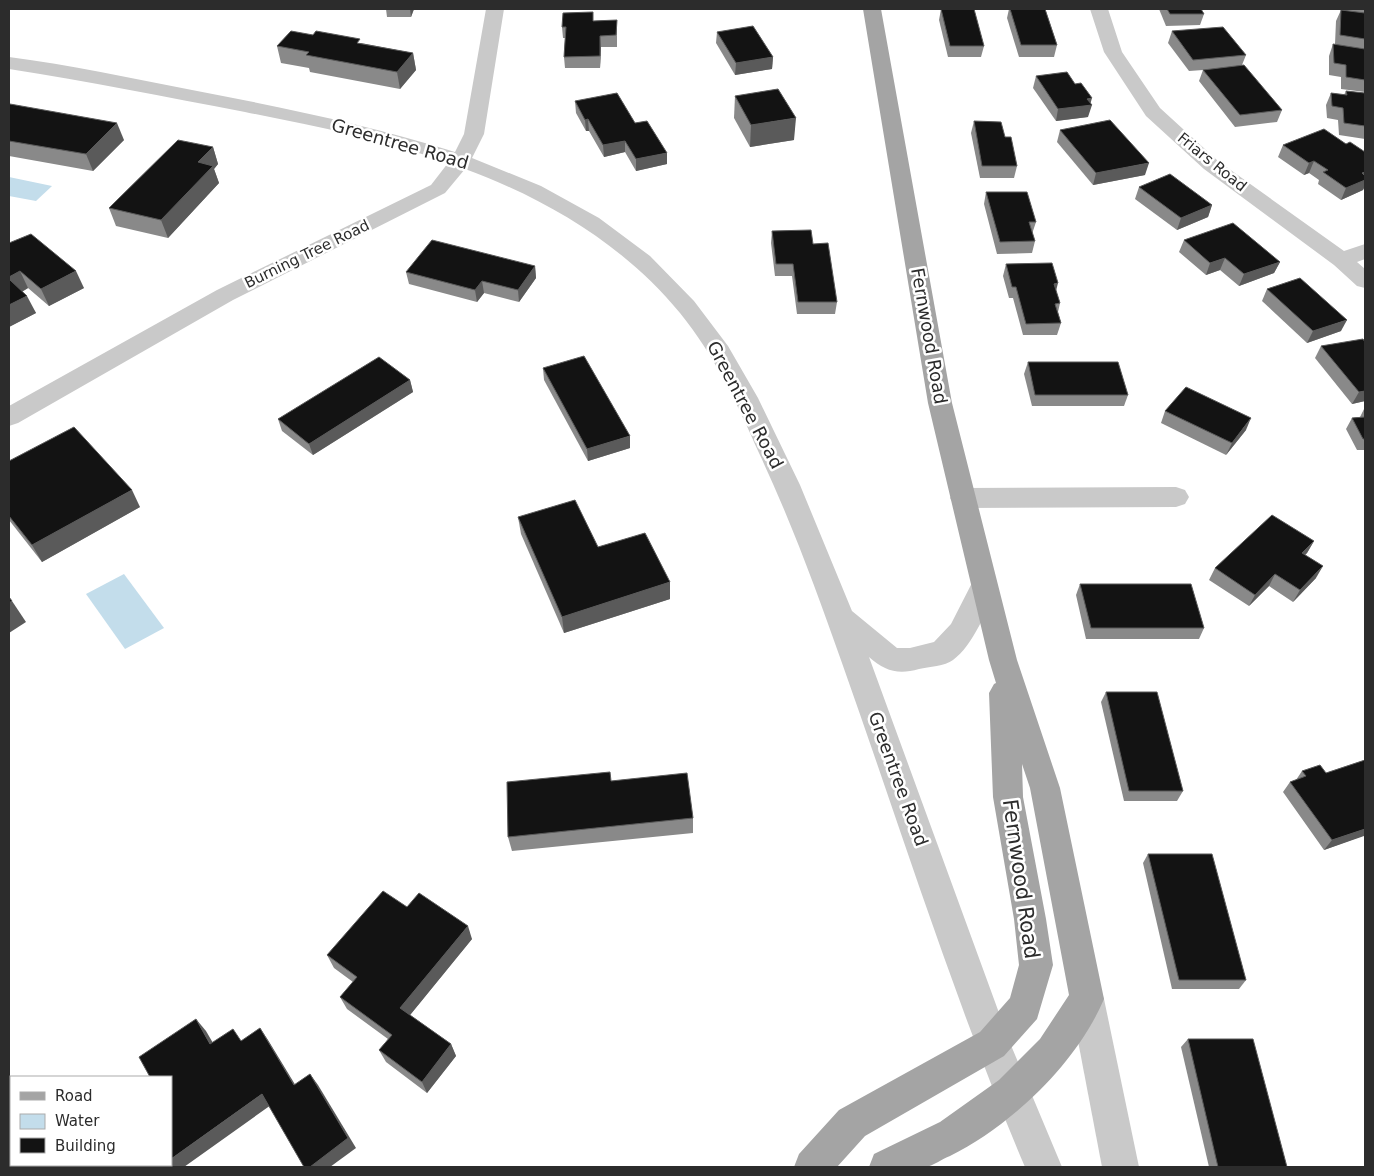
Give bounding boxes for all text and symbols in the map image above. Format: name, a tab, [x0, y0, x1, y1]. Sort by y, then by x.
street label: Greentree Road	[329, 114, 471, 173]
street label: Friars Road	[1174, 129, 1250, 195]
street label: Burning Tree Road	[242, 216, 372, 292]
street label: Fernwood Road	[907, 266, 952, 406]
street label: Greentree Road	[703, 337, 788, 472]
street label: Greentree Road	[864, 709, 933, 849]
street label: Fernwood Road	[998, 798, 1044, 960]
legend	[10, 1076, 172, 1166]
text: Road	[55, 1087, 93, 1105]
text: Water	[55, 1112, 100, 1130]
text: Building	[55, 1137, 116, 1155]

